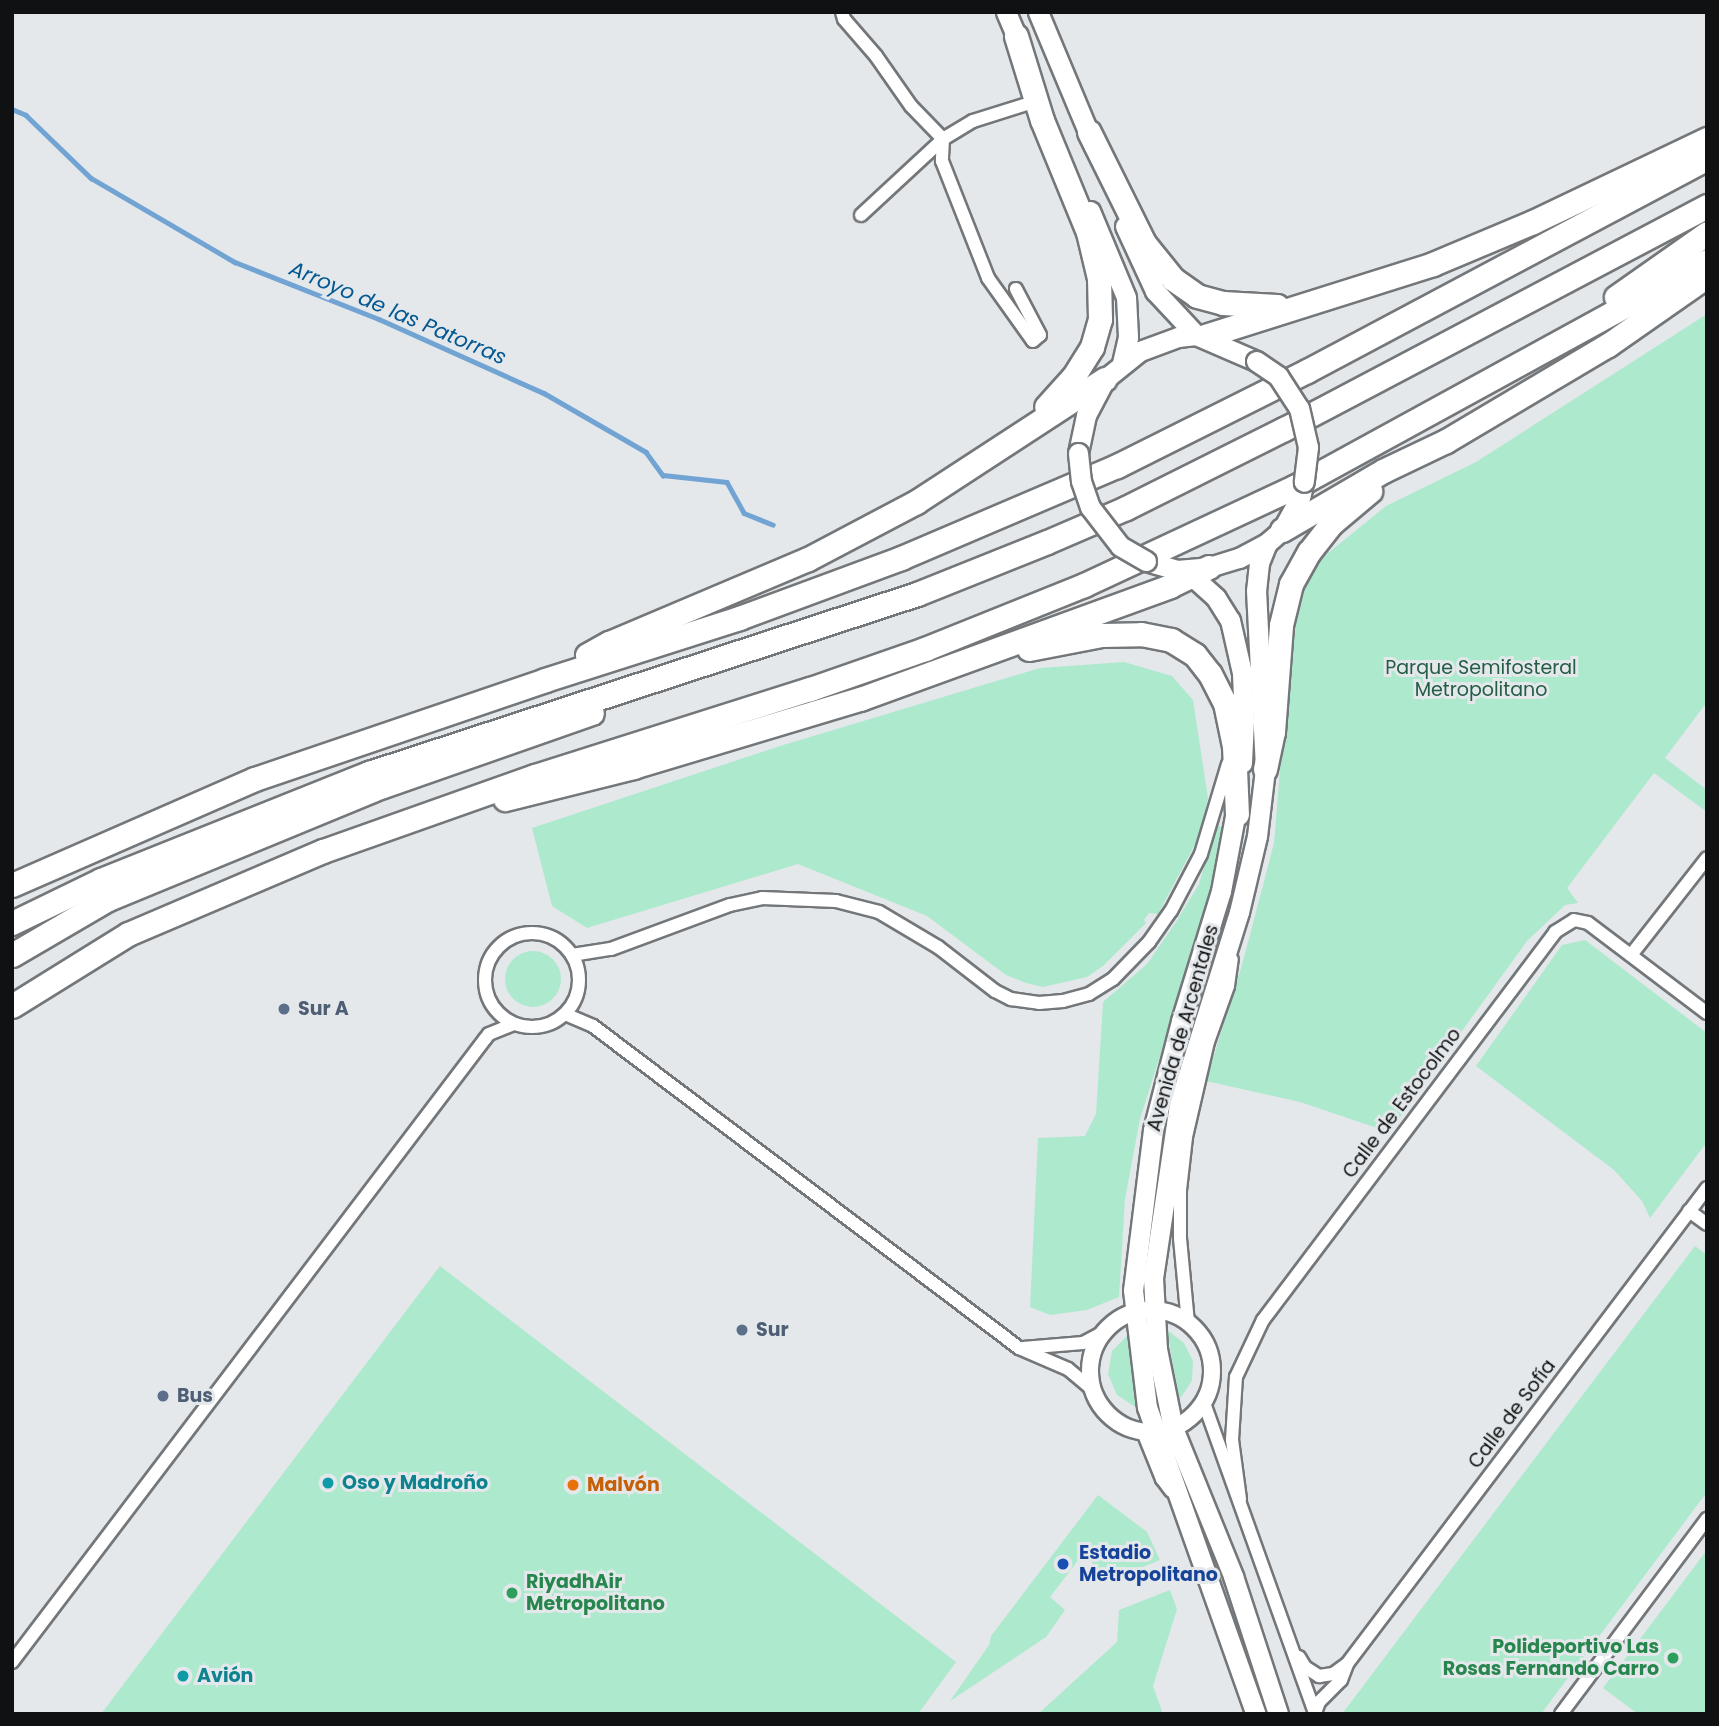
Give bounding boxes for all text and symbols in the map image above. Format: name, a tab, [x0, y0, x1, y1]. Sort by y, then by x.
water label: Arroyo de las Patorras	[286, 256, 510, 370]
park label: Parque Semifosteral Metropolitano	[1385, 657, 1577, 701]
street label: Avenida de Arcentales	[1143, 922, 1223, 1134]
place label: Sur A	[298, 998, 349, 1020]
marker: Sur A	[276, 1001, 292, 1017]
street label: Calle de Estocolmo	[1338, 1023, 1466, 1183]
place label: Sur	[756, 1319, 789, 1341]
marker: Sur	[734, 1322, 750, 1338]
street label: Calle de Sofía	[1464, 1355, 1560, 1473]
place label: Bus	[177, 1385, 213, 1407]
marker: Bus	[155, 1388, 171, 1404]
place label: Oso y Madroño	[342, 1472, 488, 1494]
place label: Malvón	[587, 1474, 660, 1496]
marker: Oso y Madroño	[320, 1475, 336, 1491]
marker: Malvón	[565, 1477, 581, 1493]
place label: Estadio Metropolitano	[1079, 1542, 1218, 1586]
marker: Estadio Metropolitano	[1053, 1554, 1073, 1574]
place label: RiyadhAir Metropolitano	[526, 1571, 665, 1615]
marker: RiyadhAir Metropolitano	[504, 1585, 520, 1601]
place label: Polideportivo Las Rosas Fernando Carro	[1443, 1636, 1659, 1680]
marker: Polideportivo Las Rosas Fernando Carro	[1665, 1650, 1681, 1666]
place label: Avión	[197, 1665, 253, 1687]
marker: Avión	[175, 1668, 191, 1684]

